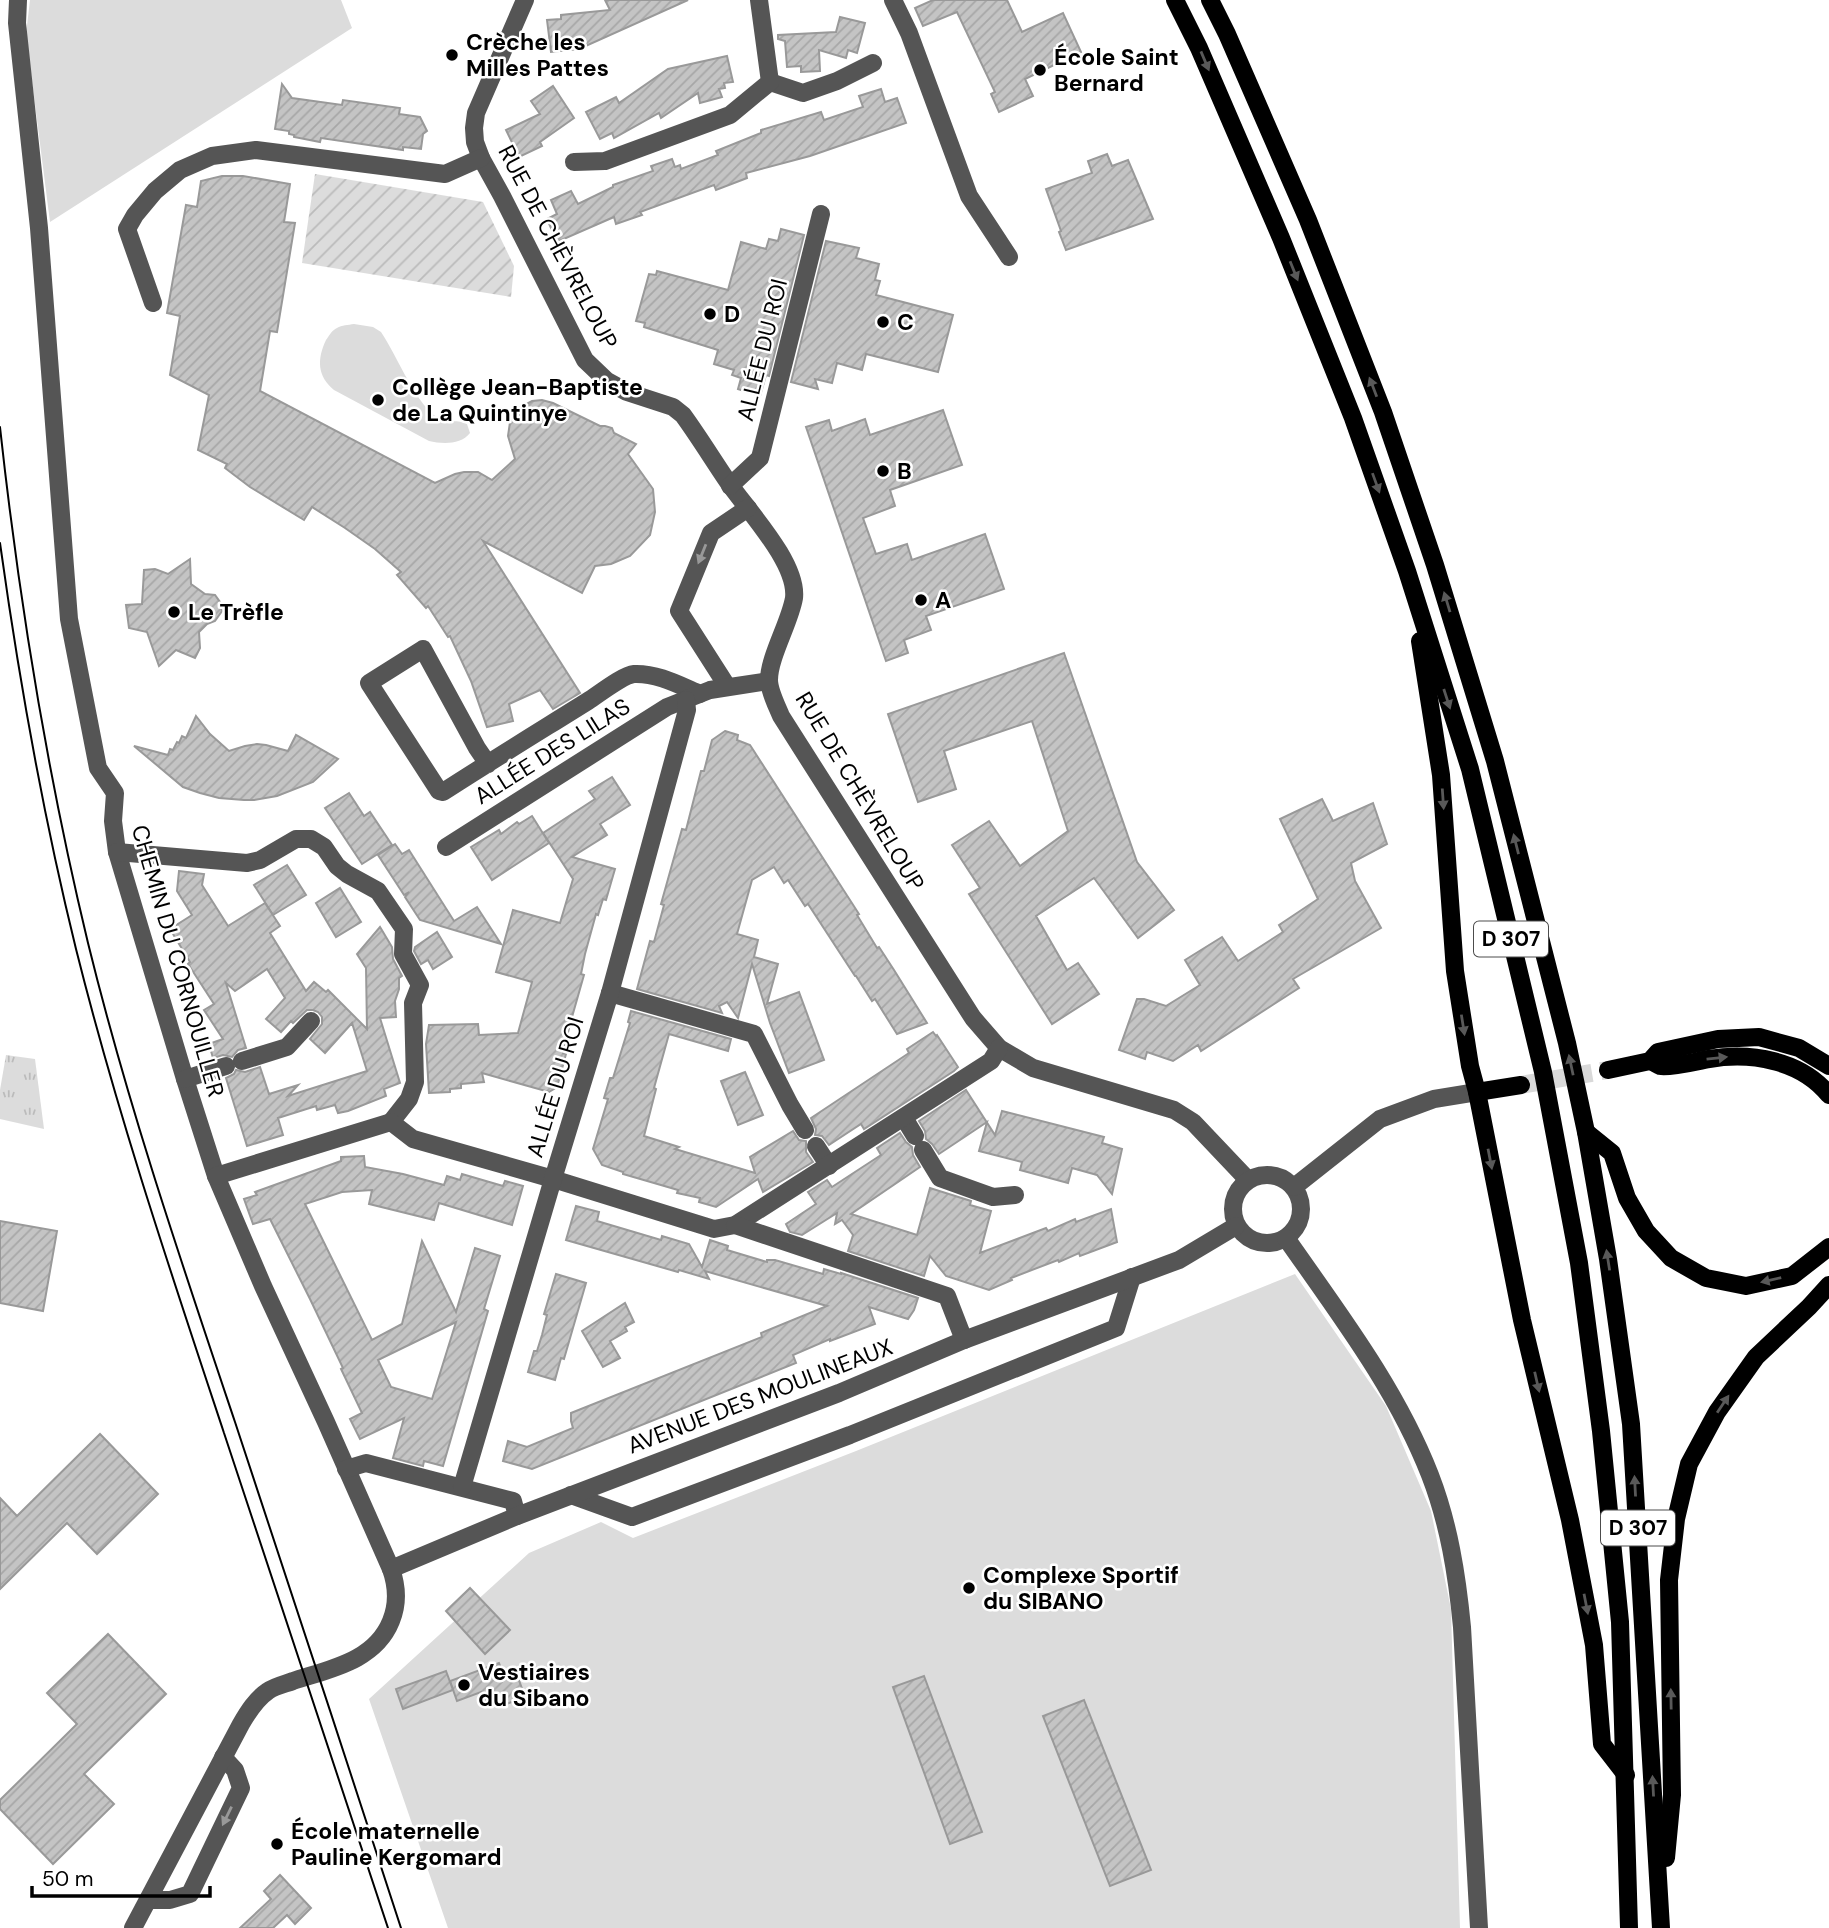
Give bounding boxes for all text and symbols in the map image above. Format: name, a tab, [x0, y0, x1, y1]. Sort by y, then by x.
place label: Crèche les Milles Pattes	[466, 27, 609, 83]
place label: École Saint Bernard	[1054, 42, 1179, 98]
marker: Crèche les Milles Pattes	[444, 47, 460, 63]
one-way arrow	[1200, 51, 1211, 72]
marker: École Saint Bernard	[1032, 62, 1048, 78]
street label: RUE DE CHÈVRELOUP	[492, 140, 624, 354]
one-way arrow	[1289, 260, 1300, 281]
street label: ALLÉE DU ROI	[730, 276, 794, 424]
place label: D	[724, 299, 740, 329]
marker: D	[702, 306, 718, 322]
place label: C	[897, 307, 914, 337]
marker: C	[875, 314, 891, 330]
place label: Collège Jean-Baptiste de La Quintinye	[392, 372, 643, 428]
one-way arrow	[1368, 376, 1379, 397]
marker: Collège Jean-Baptiste de La Quintinye	[370, 392, 386, 408]
place label: B	[897, 456, 912, 486]
marker: B	[875, 463, 891, 479]
one-way arrow	[1371, 472, 1382, 493]
one-way arrow	[697, 544, 708, 565]
place label: A	[935, 585, 951, 615]
marker: A	[913, 592, 929, 608]
one-way arrow	[1441, 592, 1451, 613]
place label: Le Trèfle	[188, 597, 284, 627]
marker: Le Trèfle	[166, 604, 182, 620]
street label: RUE DE CHÈVRELOUP	[789, 686, 931, 896]
one-way arrow	[1443, 689, 1453, 710]
street label: ALLÉE DES LILAS	[469, 691, 635, 811]
one-way arrow	[1437, 788, 1448, 810]
street label: CHEMIN DU CORNOUILLER	[125, 821, 231, 1101]
one-way arrow	[1510, 833, 1521, 855]
road number: D 307	[1474, 922, 1548, 956]
street label: ALLÉE DU ROI	[519, 1013, 591, 1161]
one-way arrow	[1458, 1015, 1469, 1037]
one-way arrow	[1706, 1053, 1728, 1064]
one-way arrow	[1566, 1054, 1577, 1076]
one-way arrow	[1485, 1148, 1496, 1170]
one-way arrow	[1602, 1249, 1613, 1271]
one-way arrow	[1760, 1275, 1782, 1286]
street label: AVENUE DES MOULINEAUX	[623, 1331, 897, 1461]
one-way arrow	[1532, 1371, 1543, 1393]
one-way arrow	[1716, 1395, 1730, 1413]
one-way arrow	[1629, 1475, 1640, 1497]
road number: D 307	[1601, 1510, 1675, 1546]
place label: Complexe Sportif du SIBANO	[983, 1560, 1179, 1616]
marker: Complexe Sportif du SIBANO	[961, 1580, 977, 1596]
one-way arrow	[1581, 1593, 1592, 1615]
place label: Vestiaires du Sibano	[478, 1657, 590, 1713]
marker: Vestiaires du Sibano	[456, 1677, 472, 1693]
one-way arrow	[1665, 1688, 1676, 1710]
one-way arrow	[1647, 1775, 1658, 1797]
one-way arrow	[222, 1806, 233, 1826]
place label: École maternelle Pauline Kergomard	[291, 1816, 502, 1872]
marker: École maternelle Pauline Kergomard	[269, 1836, 285, 1852]
scale bar	[32, 1854, 210, 1898]
text: 50 m	[42, 1865, 93, 1893]

